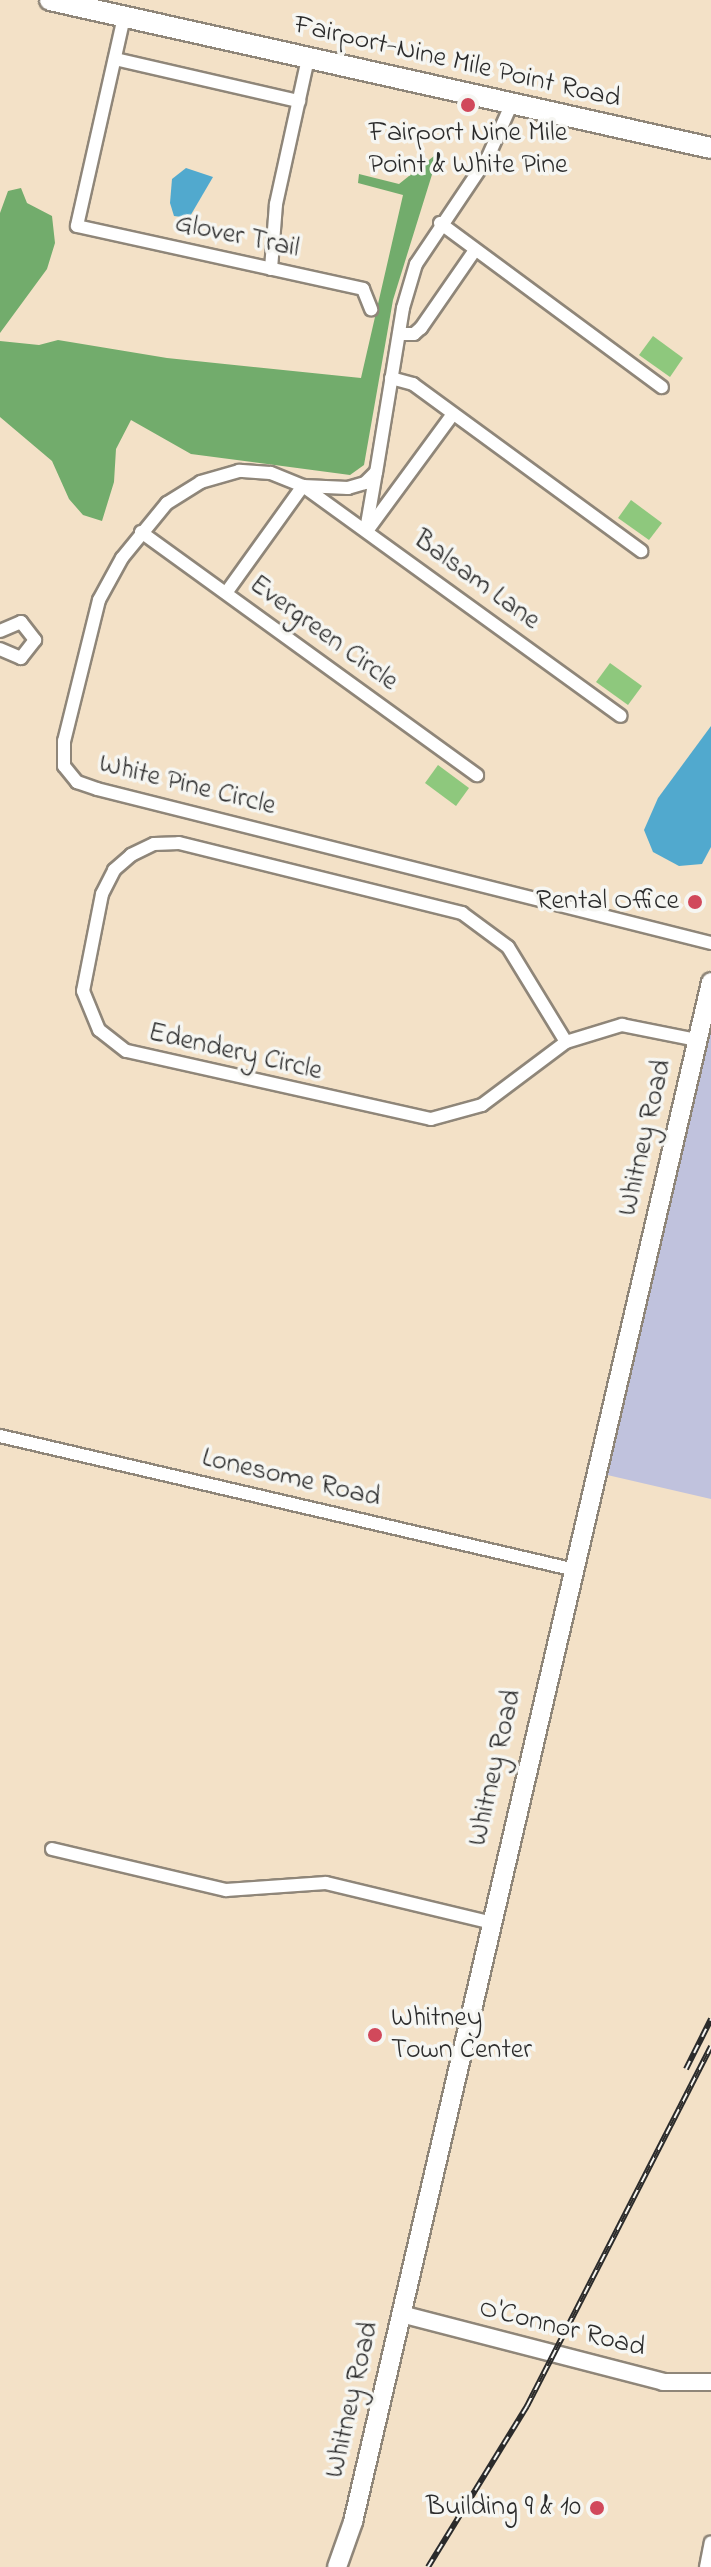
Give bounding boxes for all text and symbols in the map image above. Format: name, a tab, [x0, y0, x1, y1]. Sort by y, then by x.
street label: Fairport-Nine Mile Point Road	[290, 9, 624, 117]
marker: Fairport Nine Mile Point & White Pine	[459, 96, 477, 114]
place label: Fairport Nine Mile Point & White Pine	[368, 117, 568, 183]
street label: Glover Trail	[172, 207, 302, 267]
street label: Balsam Lane	[406, 524, 546, 638]
street label: Evergreen Circle	[242, 569, 404, 699]
street label: White Pine Circle	[95, 748, 279, 824]
place label: Rental Office	[536, 885, 679, 919]
marker: Rental Office	[686, 893, 704, 911]
street label: Edendery Circle	[145, 1017, 325, 1089]
street label: Whitney Road	[612, 1057, 680, 1219]
street label: Lonesome Road	[198, 1442, 384, 1516]
street label: Whitney Road	[462, 1687, 530, 1849]
place label: Whitney Town Center	[391, 2002, 532, 2068]
marker: Whitney Town Center	[366, 2026, 384, 2044]
street label: O'Connor Road	[475, 2292, 649, 2366]
street label: Whitney Road	[319, 2319, 387, 2481]
place label: Building 9 & 10	[426, 2491, 581, 2525]
marker: Building 9 & 10	[588, 2499, 606, 2517]

